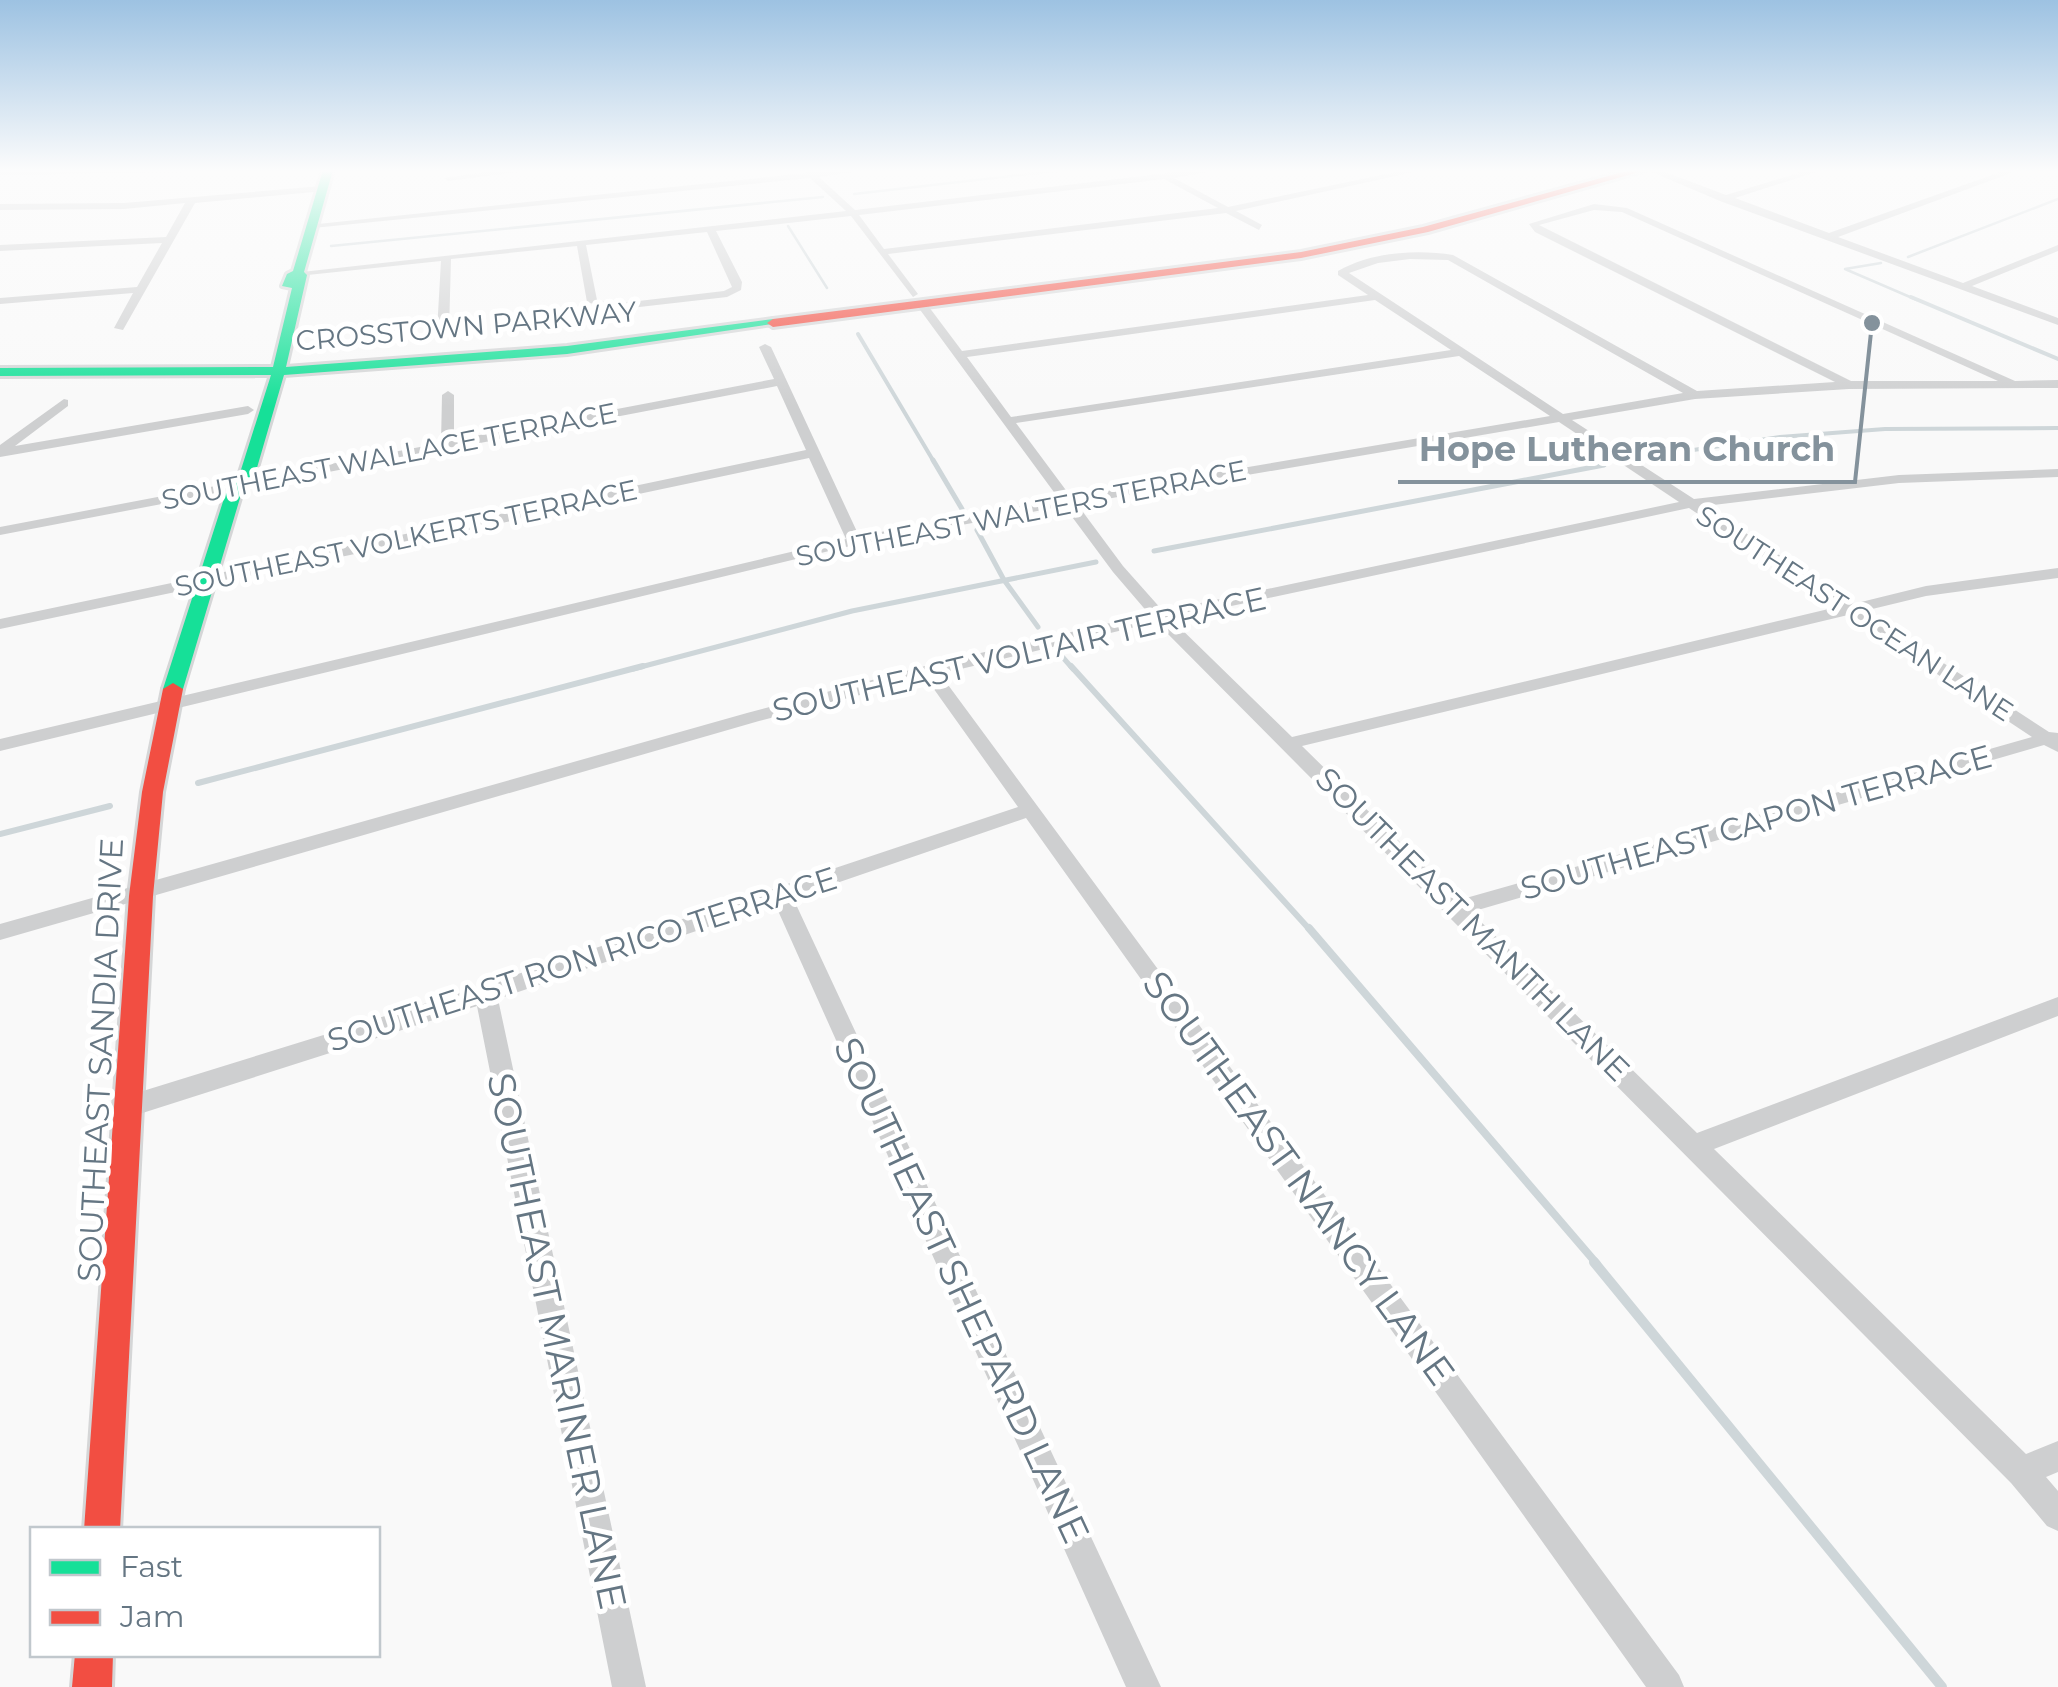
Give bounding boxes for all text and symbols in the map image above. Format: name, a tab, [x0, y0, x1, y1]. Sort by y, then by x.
street label: CROSSTOWN PARKWAY	[294, 294, 638, 358]
street label: SOUTHEAST WALLACE TERRACE	[158, 395, 620, 517]
callout: Hope Lutheran Church	[1398, 417, 1855, 482]
text: Hope Lutheran Church	[1419, 427, 1835, 470]
street label: SOUTHEAST WALTERS TERRACE	[793, 453, 1249, 573]
street label: SOUTHEAST VOLKERTS TERRACE	[172, 472, 640, 604]
street label: SOUTHEAST OCEAN LANE	[1690, 498, 2020, 728]
street label: SOUTHEAST VOLTAIR TERRACE	[768, 578, 1270, 730]
street label: SOUTHEAST CAPON TERRACE	[1516, 736, 1996, 908]
street label: SOUTHEAST MANTH LANE	[1308, 759, 1638, 1089]
street label: SOUTHEAST SANDIA DRIVE	[69, 837, 131, 1283]
street label: SOUTHEAST RON RICO TERRACE	[323, 858, 841, 1060]
street label: SOUTHEAST NANCY LANE	[1133, 962, 1465, 1394]
street label: SOUTHEAST SHEPARD LANE	[824, 1030, 1100, 1550]
street label: SOUTHEAST MARINER LANE	[477, 1069, 637, 1613]
legend	[30, 1527, 380, 1657]
text: Fast	[120, 1548, 183, 1585]
text: Jam	[119, 1598, 185, 1635]

